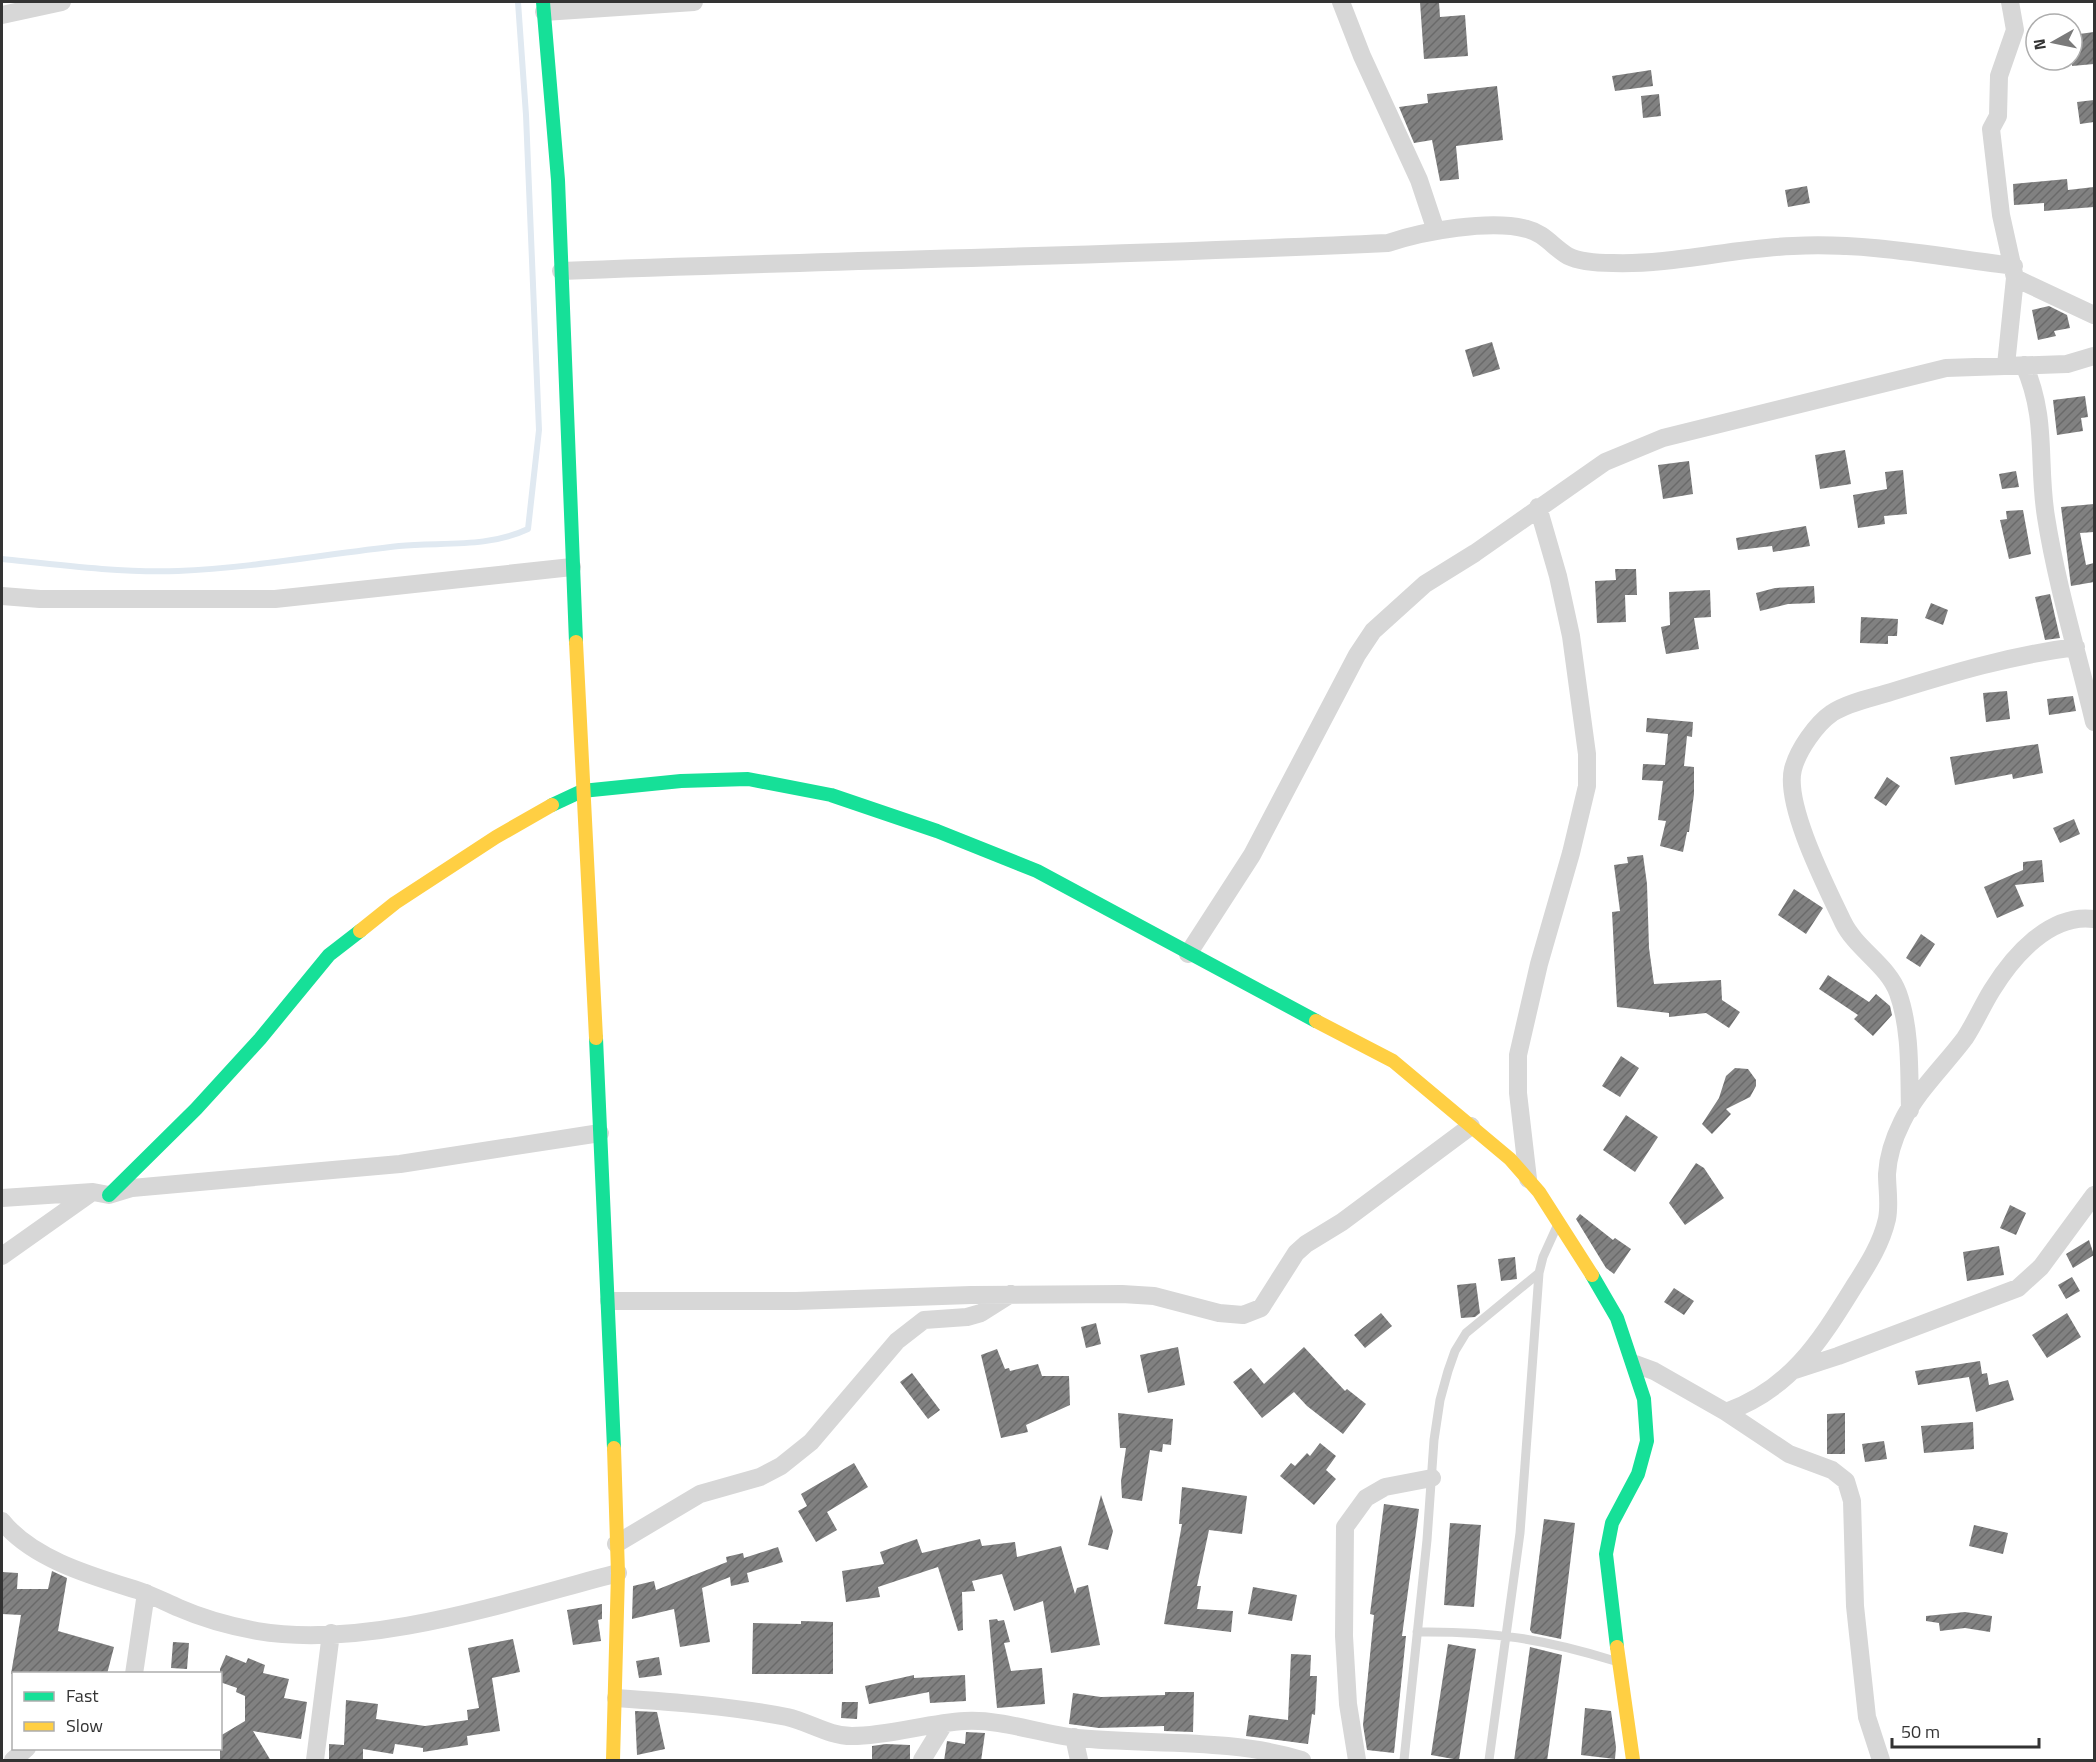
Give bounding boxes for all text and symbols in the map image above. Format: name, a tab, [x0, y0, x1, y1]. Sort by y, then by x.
north arrow	[2024, 12, 2084, 72]
text: N	[2026, 37, 2052, 52]
legend	[12, 1672, 222, 1750]
text: Fast	[66, 1682, 99, 1709]
scale bar	[1892, 1711, 2039, 1749]
text: Slow	[66, 1712, 103, 1739]
text: 50 m	[1901, 1718, 1940, 1745]

